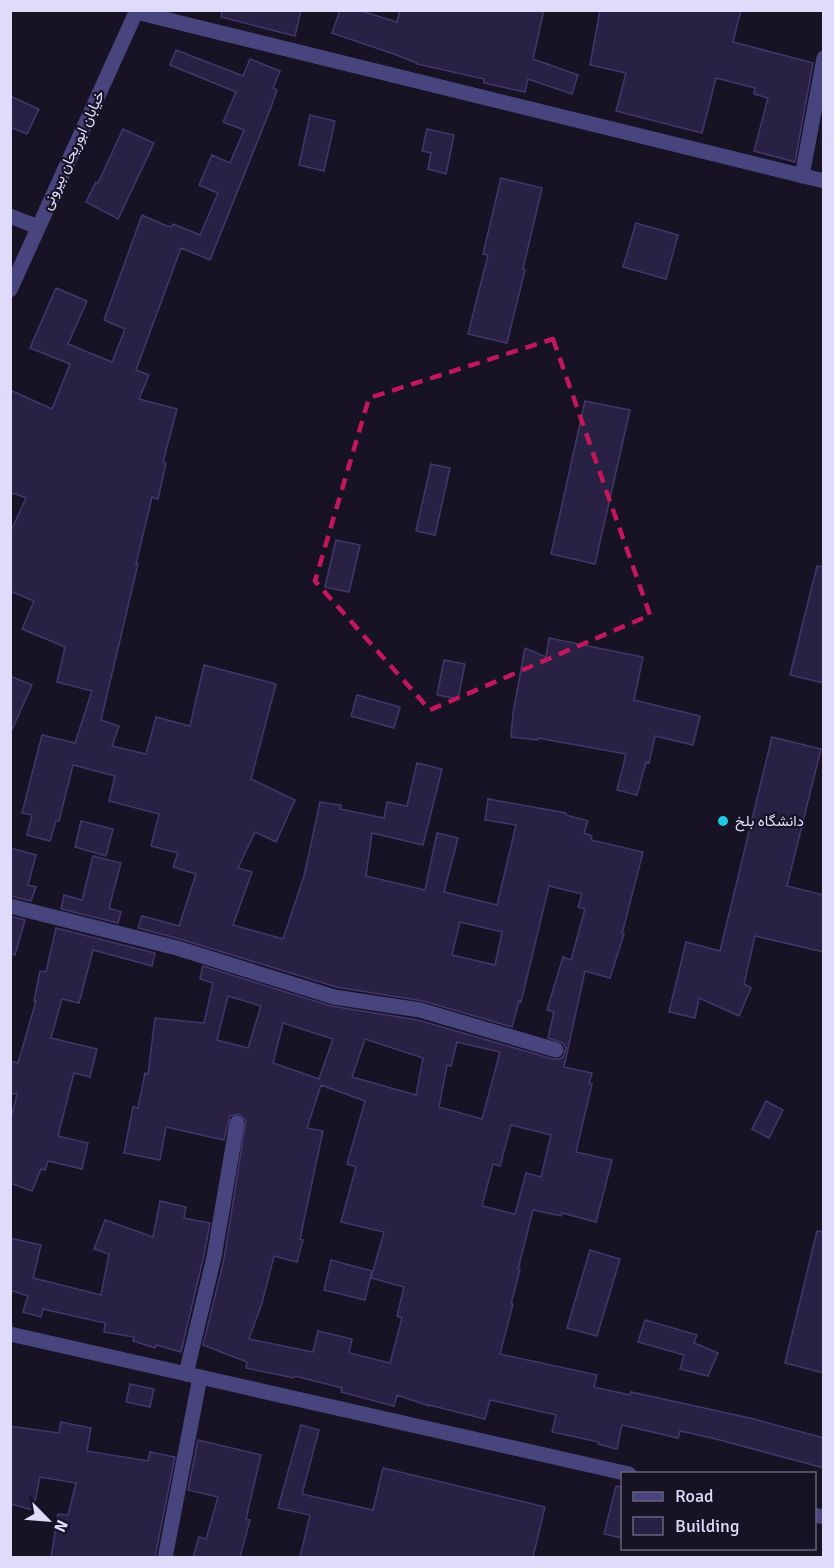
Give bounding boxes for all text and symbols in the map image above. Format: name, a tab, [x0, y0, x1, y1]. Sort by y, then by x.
street label: خیابان ابوریحان بیرونی	[37, 87, 110, 213]
place label: دانشگاه بلخ	[735, 812, 804, 832]
marker: دانشگاه بلخ	[716, 814, 730, 828]
legend	[621, 1472, 816, 1550]
text: Road	[675, 1485, 714, 1507]
north arrow	[18, 1490, 78, 1550]
text: Building	[675, 1515, 739, 1537]
text: N	[49, 1517, 72, 1535]

